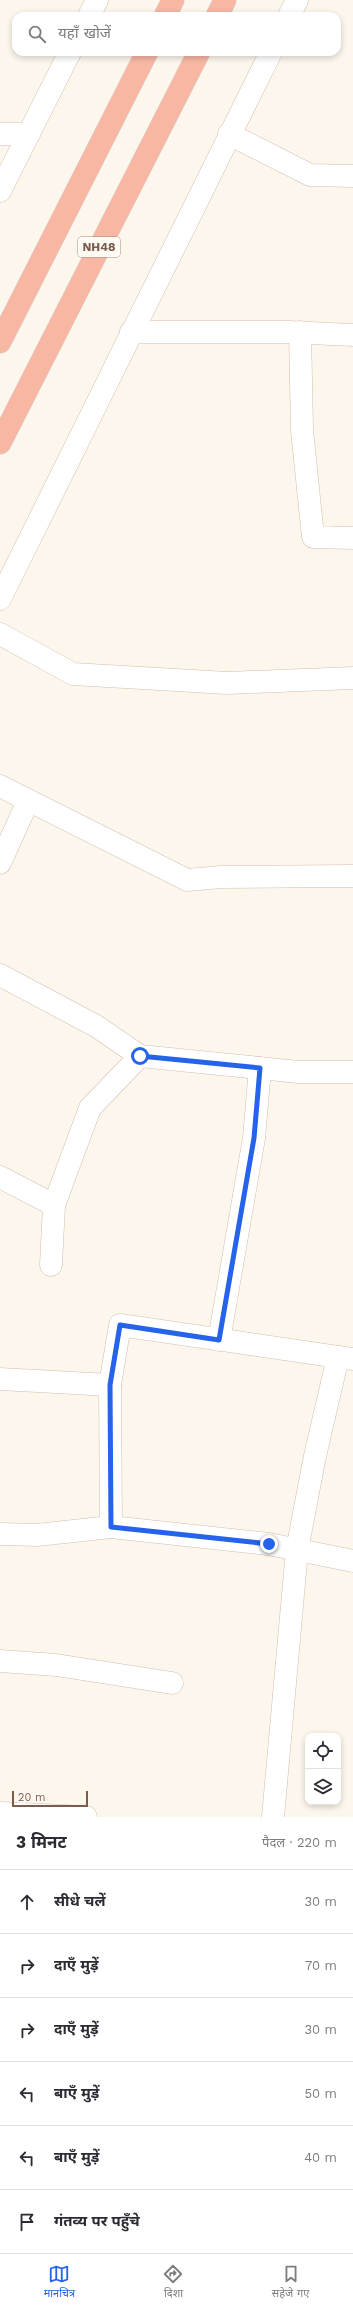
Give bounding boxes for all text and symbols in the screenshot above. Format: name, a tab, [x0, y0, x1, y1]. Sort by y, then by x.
search box	[12, 12, 341, 56]
icon: search	[26, 23, 48, 45]
text: यहाँ खोजें	[58, 24, 111, 42]
road number: NH48	[78, 237, 120, 257]
route start	[131, 1047, 149, 1065]
route end	[260, 1535, 278, 1553]
map controls	[305, 1733, 341, 1805]
button: locate	[305, 1733, 341, 1769]
button: layers	[305, 1769, 341, 1805]
scale bar	[12, 1789, 88, 1808]
text: 20 m	[18, 1791, 46, 1804]
text: 3 मिनट	[16, 1832, 67, 1852]
text: पैदल · 220 m	[262, 1835, 337, 1850]
icon: ahead	[16, 1891, 38, 1913]
text: सीधे चलें	[54, 1892, 106, 1910]
text: 30 m	[305, 1894, 337, 1909]
icon: right	[16, 1955, 38, 1977]
text: दाएँ मुड़ें	[54, 1956, 99, 1974]
text: 70 m	[305, 1958, 337, 1973]
icon: right	[16, 2019, 38, 2041]
text: दाएँ मुड़ें	[54, 2020, 99, 2038]
text: 30 m	[305, 2022, 337, 2037]
icon: left	[16, 2083, 38, 2105]
text: बाएँ मुड़ें	[54, 2084, 99, 2102]
text: 50 m	[305, 2086, 337, 2101]
icon: left	[16, 2147, 38, 2169]
text: बाएँ मुड़ें	[54, 2148, 99, 2166]
text: 40 m	[304, 2150, 337, 2165]
icon: arrive	[16, 2211, 38, 2233]
text: गंतव्य पर पहुँचे	[54, 2212, 140, 2230]
tab: मानचित्र	[44, 2263, 75, 2301]
tab: दिशा	[162, 2263, 184, 2301]
tab: सहेजे गए	[272, 2263, 309, 2301]

